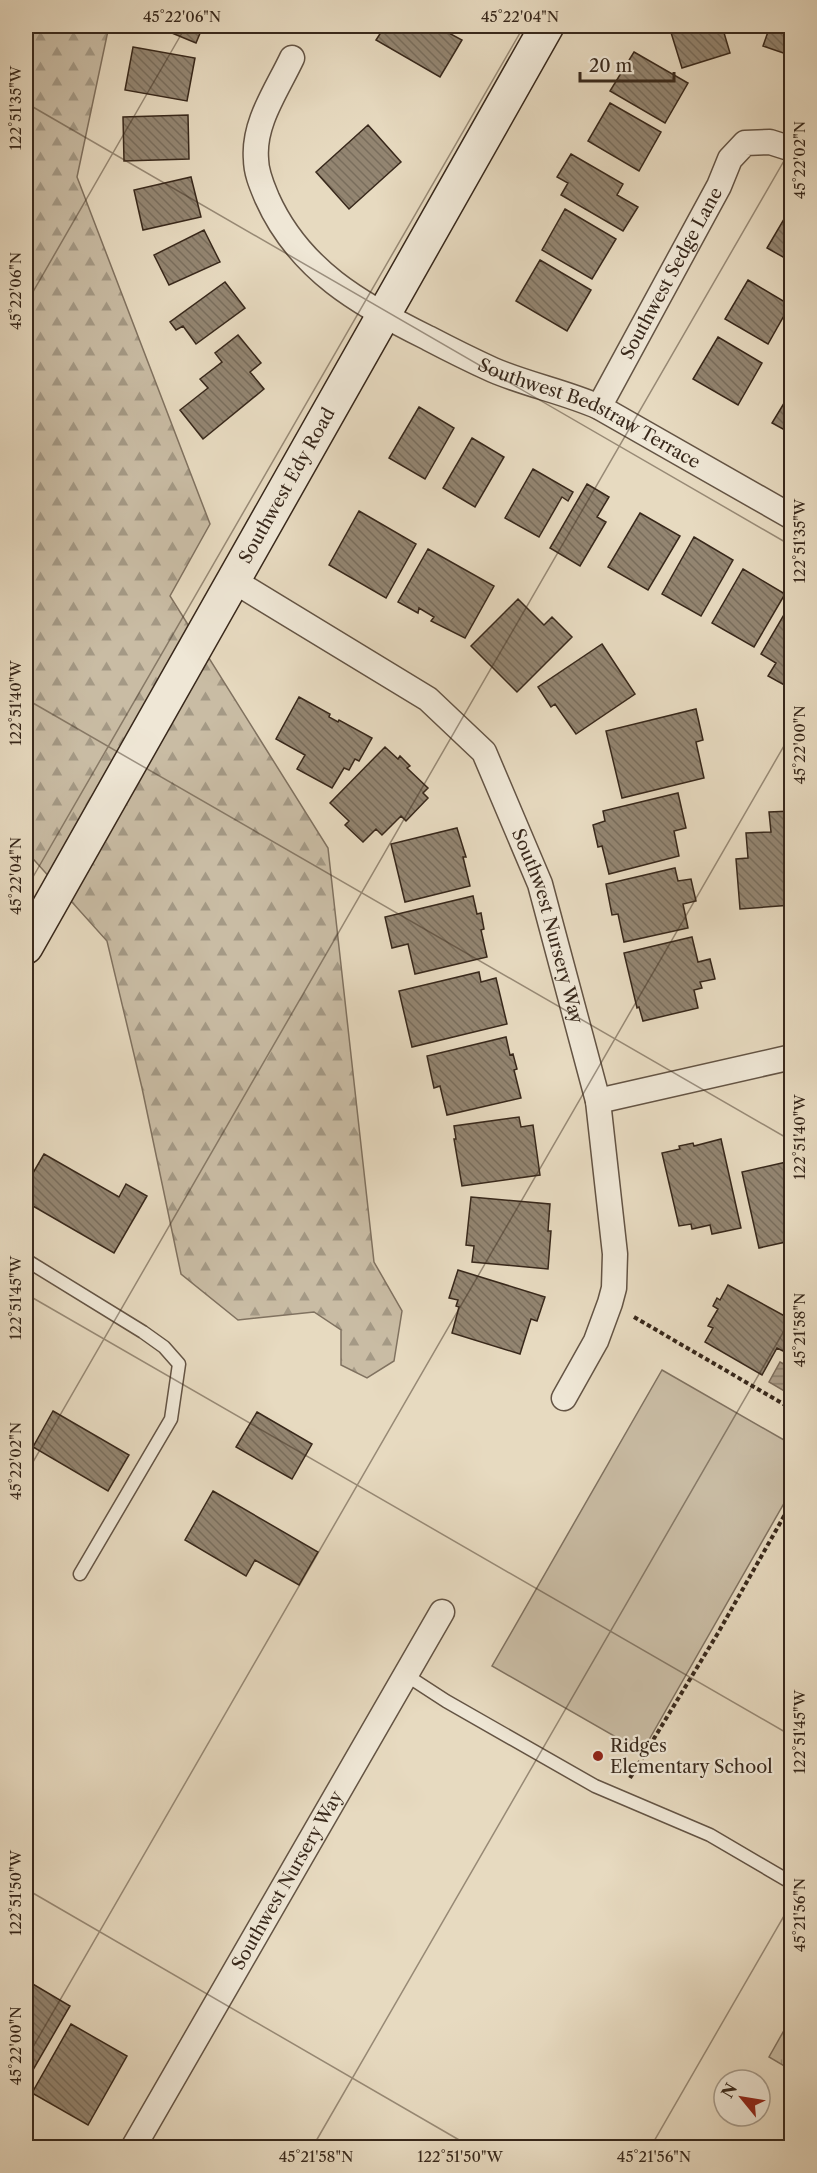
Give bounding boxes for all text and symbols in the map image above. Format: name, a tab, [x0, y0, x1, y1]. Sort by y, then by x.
text: 45°22'06"N	[143, 7, 221, 26]
text: 45°22'04"N	[481, 7, 559, 26]
scale bar	[580, 45, 674, 83]
text: 20 m	[589, 55, 633, 77]
text: 122°51'35"W	[6, 65, 25, 150]
text: 45°22'02"N	[790, 121, 809, 199]
street label: Southwest Sedge Lane	[616, 184, 727, 363]
text: 45°22'06"N	[6, 252, 25, 330]
street label: Southwest Bedstraw Terrace	[474, 354, 704, 473]
street label: Southwest Edy Road	[234, 404, 340, 568]
text: 122°51'35"W	[790, 498, 809, 583]
text: 122°51'40"W	[6, 660, 25, 746]
text: 45°22'00"N	[790, 705, 809, 785]
street label: Southwest Nursery Way	[507, 825, 588, 1027]
text: 45°22'04"N	[6, 837, 25, 915]
text: 122°51'40"W	[790, 1094, 809, 1180]
text: 122°51'45"W	[6, 1255, 25, 1340]
text: 45°21'58"N	[790, 1293, 809, 1367]
text: 45°22'02"N	[6, 1422, 25, 1500]
text: 122°51'45"W	[790, 1689, 809, 1774]
place label: Ridges Elementary School	[610, 1735, 773, 1778]
marker: Ridges Elementary School	[591, 1749, 605, 1763]
street label: Southwest Nursery Way	[227, 1786, 348, 1974]
text: 122°51'50"W	[6, 1850, 25, 1936]
text: 45°21'56"N	[790, 1878, 809, 1952]
text: 45°22'00"N	[6, 2006, 25, 2086]
north arrow	[712, 2068, 772, 2128]
text: N	[717, 2079, 741, 2102]
text: 45°21'58"N	[279, 2147, 353, 2166]
text: 122°51'50"W	[417, 2147, 503, 2166]
text: 45°21'56"N	[617, 2147, 691, 2166]

